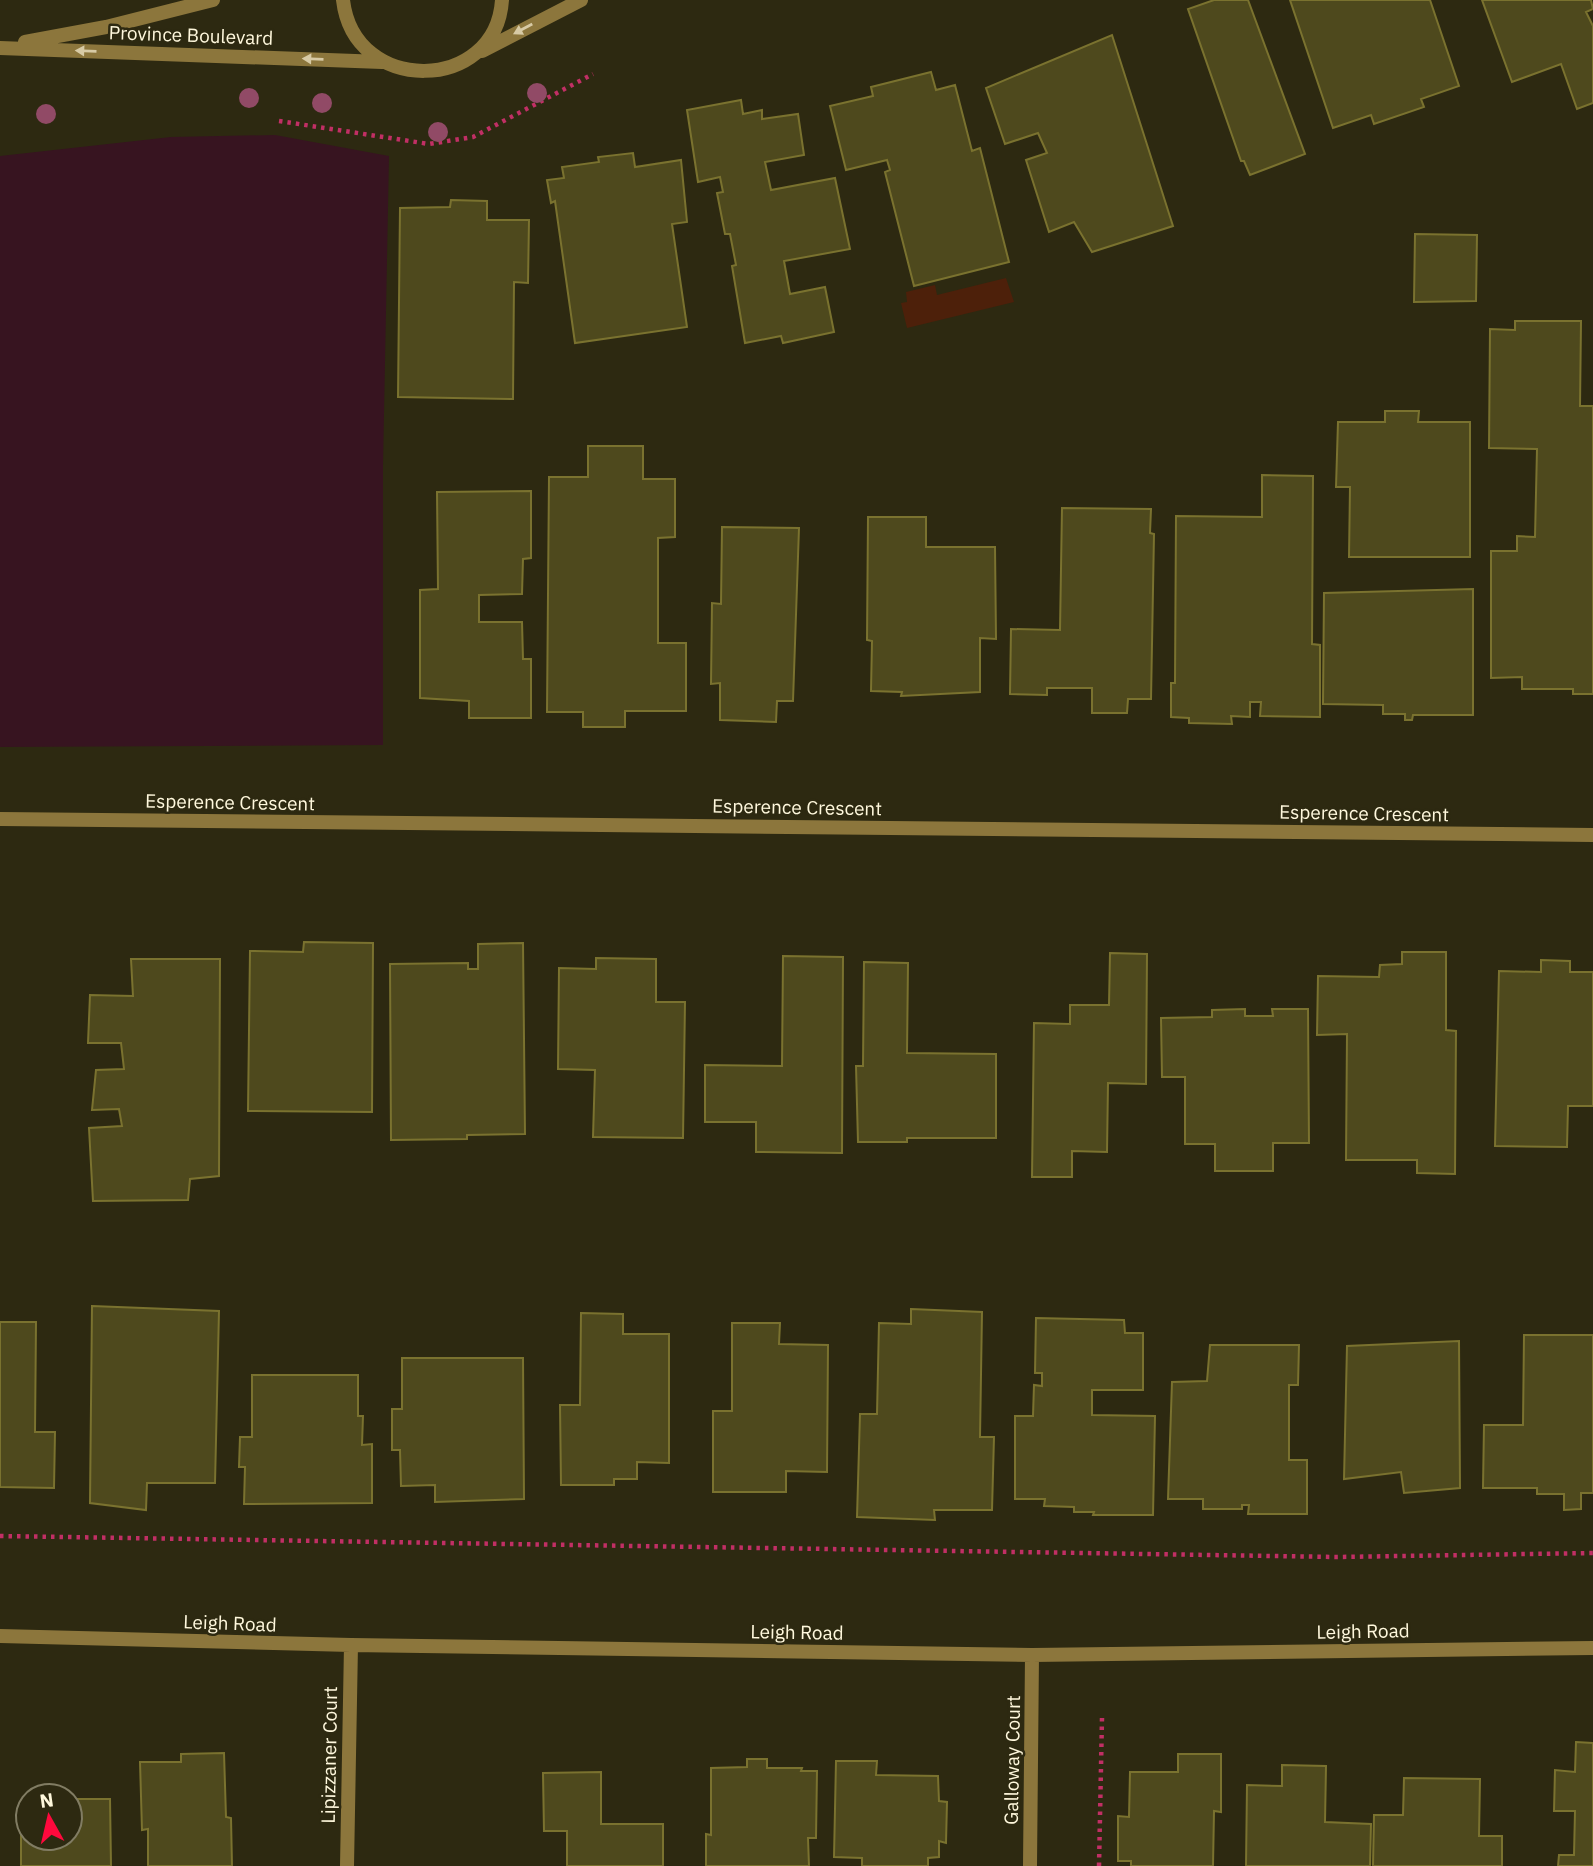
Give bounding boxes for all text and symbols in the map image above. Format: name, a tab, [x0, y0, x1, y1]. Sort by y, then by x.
street label: Province Boulevard	[108, 20, 274, 50]
one-way arrow	[514, 23, 533, 35]
one-way arrow	[75, 45, 97, 56]
one-way arrow	[302, 53, 324, 64]
street label: Esperence Crescent	[145, 789, 315, 815]
street label: Esperence Crescent	[712, 794, 882, 820]
street label: Esperence Crescent	[1279, 800, 1449, 826]
street label: Leigh Road	[183, 1609, 277, 1637]
street label: Leigh Road	[1316, 1618, 1410, 1644]
street label: Leigh Road	[750, 1619, 844, 1645]
street label: Lipizzaner Court	[316, 1686, 342, 1824]
street label: Galloway Court	[999, 1695, 1025, 1825]
north arrow	[14, 1782, 84, 1852]
text: N	[38, 1787, 55, 1813]

